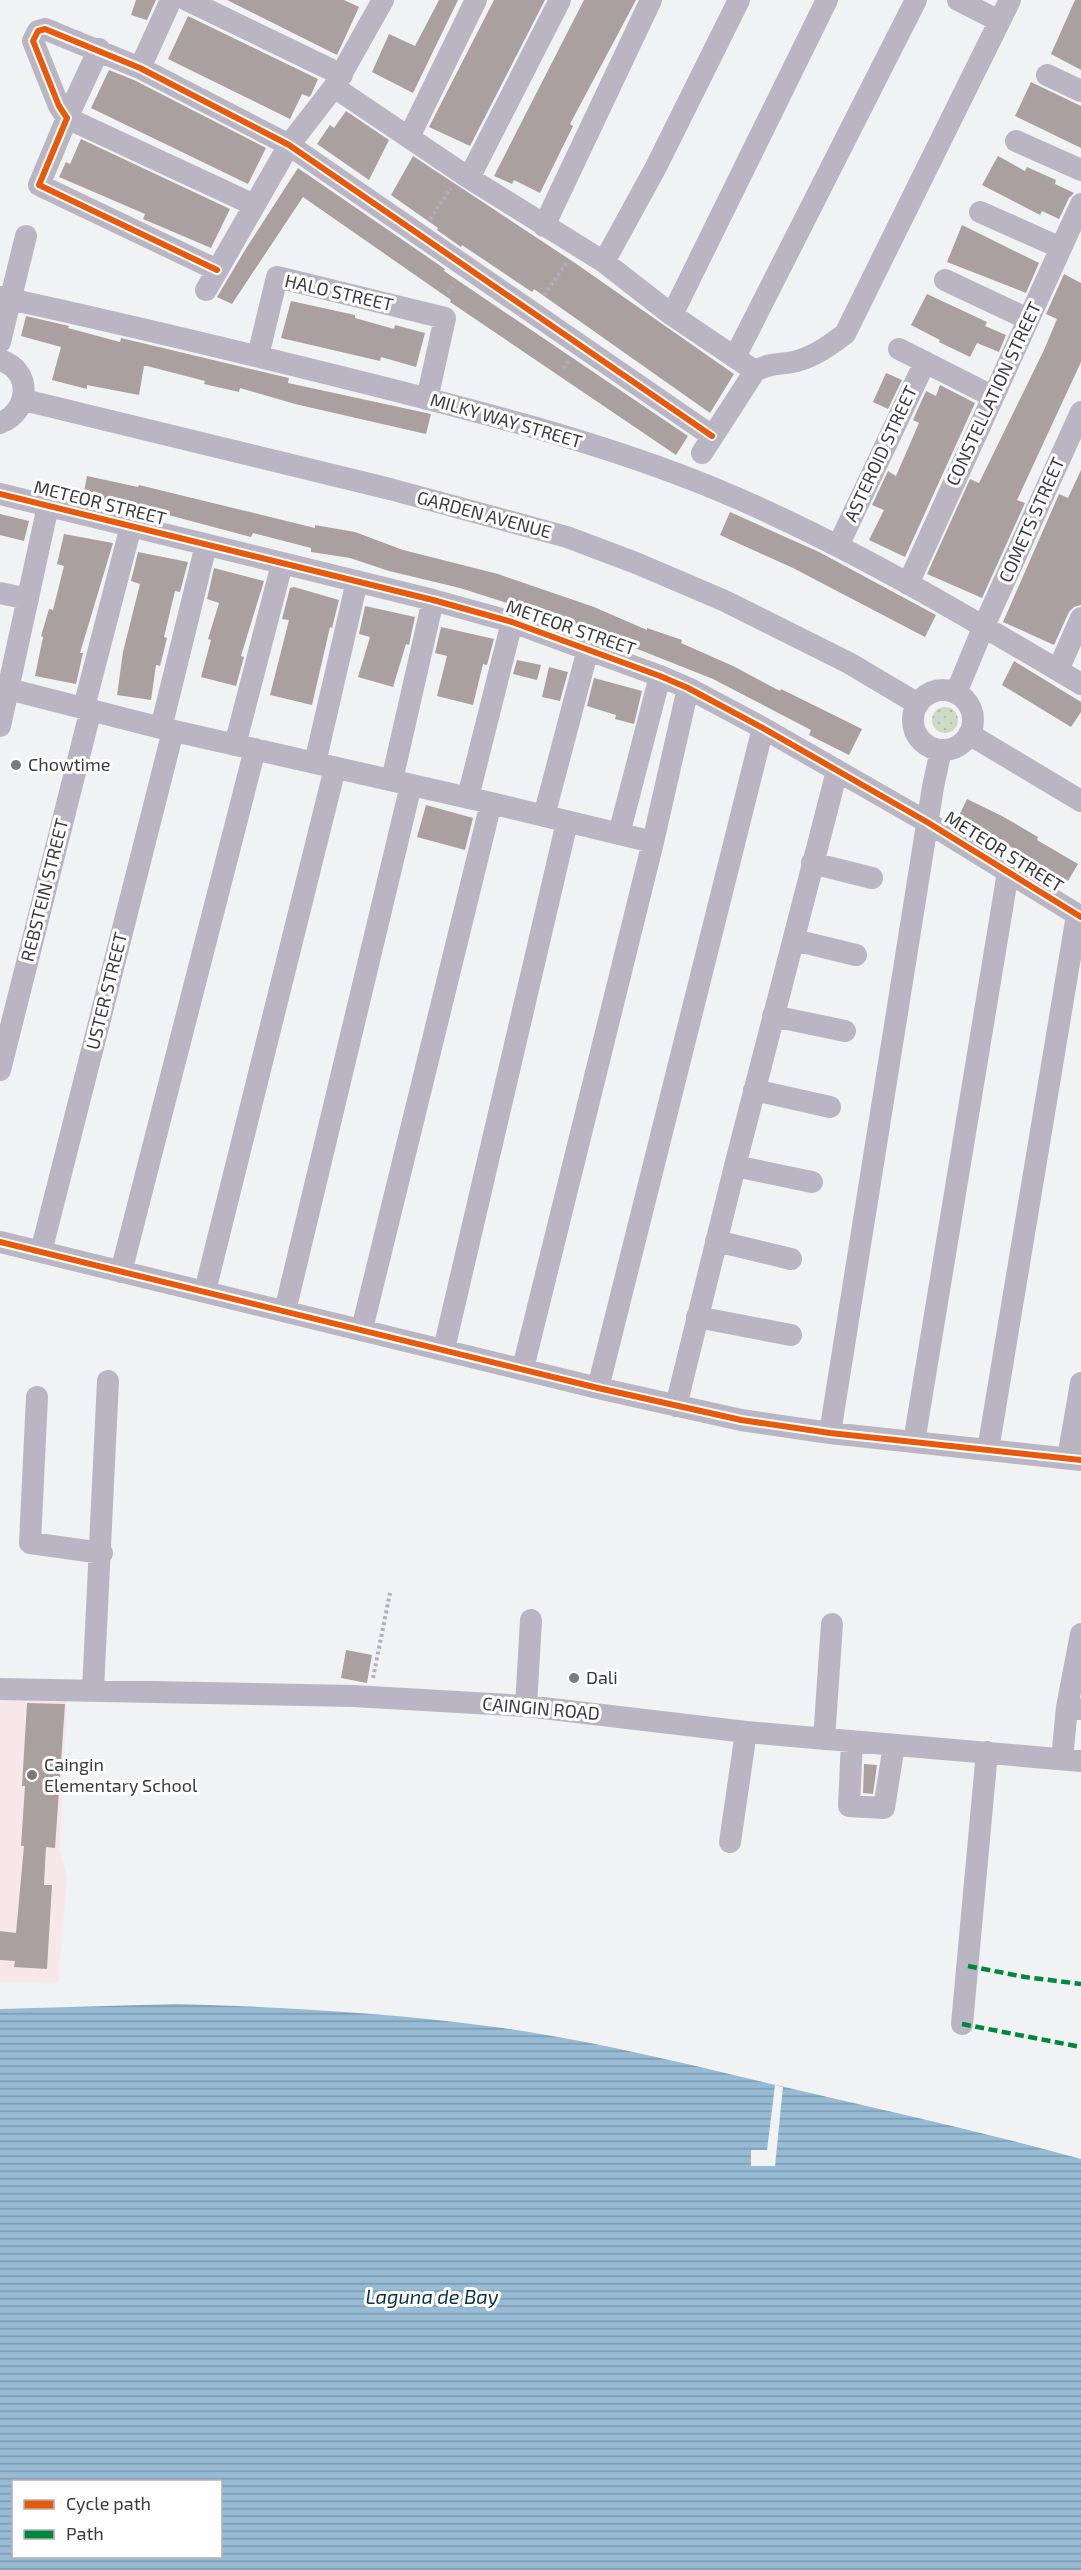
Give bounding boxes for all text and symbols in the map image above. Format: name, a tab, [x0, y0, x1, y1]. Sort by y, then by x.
street label: HALO STREET	[283, 269, 396, 315]
street label: CONSTELLATION STREET	[941, 298, 1046, 489]
street label: ASTEROID STREET	[839, 381, 922, 525]
street label: MILKY WAY STREET	[428, 388, 585, 452]
street label: COMETS STREET	[994, 453, 1069, 586]
street label: METEOR STREET	[32, 475, 169, 529]
street label: GARDEN AVENUE	[415, 486, 554, 543]
street label: METEOR STREET	[504, 595, 640, 660]
place label: Chowtime	[28, 753, 110, 775]
marker: Chowtime	[9, 758, 23, 772]
street label: METEOR STREET	[941, 806, 1068, 897]
street label: REBSTEIN STREET	[16, 815, 73, 964]
street label: USTER STREET	[81, 929, 131, 1052]
place label: Dali	[586, 1666, 618, 1688]
marker: Dali	[567, 1671, 581, 1685]
street label: CAINGIN ROAD	[481, 1692, 601, 1724]
place label: Caingin Elementary School	[44, 1753, 198, 1796]
marker: Caingin Elementary School	[25, 1768, 39, 1782]
water label: Laguna de Bay	[365, 2284, 499, 2309]
legend	[12, 2480, 222, 2558]
text: Cycle path	[66, 2492, 151, 2514]
text: Path	[66, 2522, 104, 2544]

